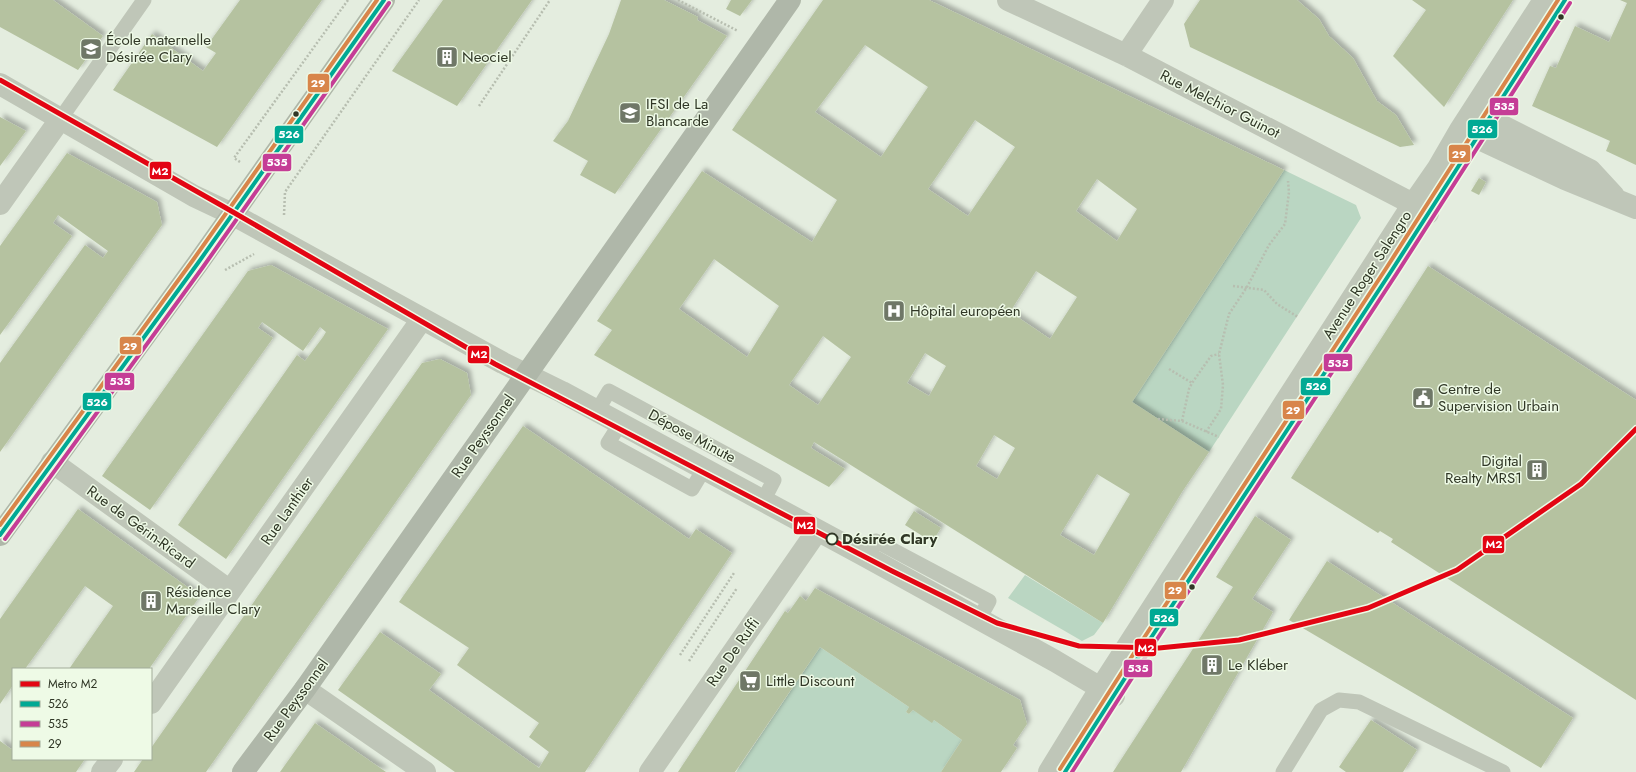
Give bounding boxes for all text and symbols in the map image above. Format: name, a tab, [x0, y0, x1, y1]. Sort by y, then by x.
unlabelled marker	[1556, 12, 1566, 22]
place label: École maternelle Désirée Clary	[106, 29, 211, 68]
school or university icon: École maternelle Désirée Clary	[78, 36, 104, 62]
building icon: Neociel	[434, 44, 460, 70]
place label: Neociel	[462, 46, 512, 68]
street label: Rue Melchior Guinot	[1156, 64, 1284, 144]
line badge: 29	[307, 73, 330, 93]
text: 29	[311, 75, 325, 91]
place label: IFSI de La Blancarde	[646, 93, 709, 132]
line badge: 535	[1489, 97, 1519, 116]
text: 535	[1493, 98, 1515, 114]
school or university icon: IFSI de La Blancarde	[617, 100, 643, 126]
unlabelled marker	[291, 109, 301, 119]
line badge: 526	[1467, 119, 1498, 139]
text: 526	[1471, 121, 1493, 137]
line badge: 526	[274, 125, 304, 144]
text: 526	[278, 126, 300, 142]
line badge: 29	[1448, 144, 1471, 163]
text: 29	[1452, 146, 1466, 162]
line badge: 535	[262, 153, 292, 172]
text: 535	[266, 154, 288, 170]
line badge: M2	[149, 161, 172, 180]
text: M2	[151, 163, 169, 179]
street label: Avenue Roger Salengro	[1317, 206, 1417, 344]
hospital icon: Hôpital européen	[881, 298, 907, 324]
place label: Hôpital européen	[910, 300, 1021, 322]
line badge: 29	[119, 336, 142, 355]
text: 29	[123, 338, 137, 354]
line badge: M2	[467, 345, 490, 364]
text: M2	[470, 346, 488, 362]
line badge: 535	[1323, 353, 1353, 372]
text: 535	[1327, 355, 1349, 371]
line badge: 535	[104, 372, 135, 391]
text: 535	[109, 373, 131, 389]
line badge: 526	[1300, 377, 1331, 396]
text: 526	[1305, 378, 1327, 394]
place label: Centre de Supervision Urbain	[1438, 378, 1559, 417]
public building icon: Centre de Supervision Urbain	[1410, 385, 1436, 411]
street label: Rue Peyssonnel	[446, 390, 520, 482]
line badge: 526	[82, 392, 112, 411]
text: 526	[86, 394, 108, 410]
line badge: 29	[1282, 400, 1305, 420]
text: 29	[1286, 402, 1300, 418]
street label: Dépose Minute	[644, 404, 740, 468]
place label: Digital Realty MRS1	[1445, 450, 1522, 489]
building icon: Digital Realty MRS1	[1524, 457, 1550, 483]
street label: Rue Lanthier	[255, 472, 319, 549]
street label: Rue de Gérin-Ricard	[82, 480, 200, 574]
line badge: M2	[793, 516, 816, 535]
text: M2	[796, 517, 814, 533]
place label: Désirée Clary	[842, 528, 937, 550]
marker: Désirée Clary	[825, 532, 839, 546]
line badge: M2	[1482, 535, 1505, 554]
text: M2	[1485, 536, 1503, 552]
place label: Résidence Marseille Clary	[166, 581, 261, 620]
line badge: 29	[1164, 581, 1187, 600]
text: 29	[1168, 582, 1182, 598]
unlabelled marker	[1187, 582, 1197, 592]
building icon: Résidence Marseille Clary	[138, 588, 164, 614]
line badge: 526	[1149, 608, 1179, 627]
text: 526	[1153, 610, 1175, 626]
street label: Rue De Ruffi	[701, 613, 765, 691]
line badge: M2	[1134, 638, 1157, 657]
text: M2	[1137, 640, 1155, 656]
building icon: Le Kléber	[1199, 652, 1225, 678]
street label: Rue Peyssonnel	[258, 654, 334, 746]
place label: Le Kléber	[1228, 654, 1289, 676]
line badge: 535	[1123, 659, 1153, 678]
text: 535	[1127, 660, 1149, 676]
legend	[12, 668, 152, 760]
supermarket icon: Little Discount	[737, 668, 763, 694]
place label: Little Discount	[766, 670, 855, 692]
text: Metro M2	[48, 675, 98, 693]
text: 526	[48, 695, 69, 713]
text: 535	[48, 715, 68, 733]
text: 29	[48, 735, 62, 753]

